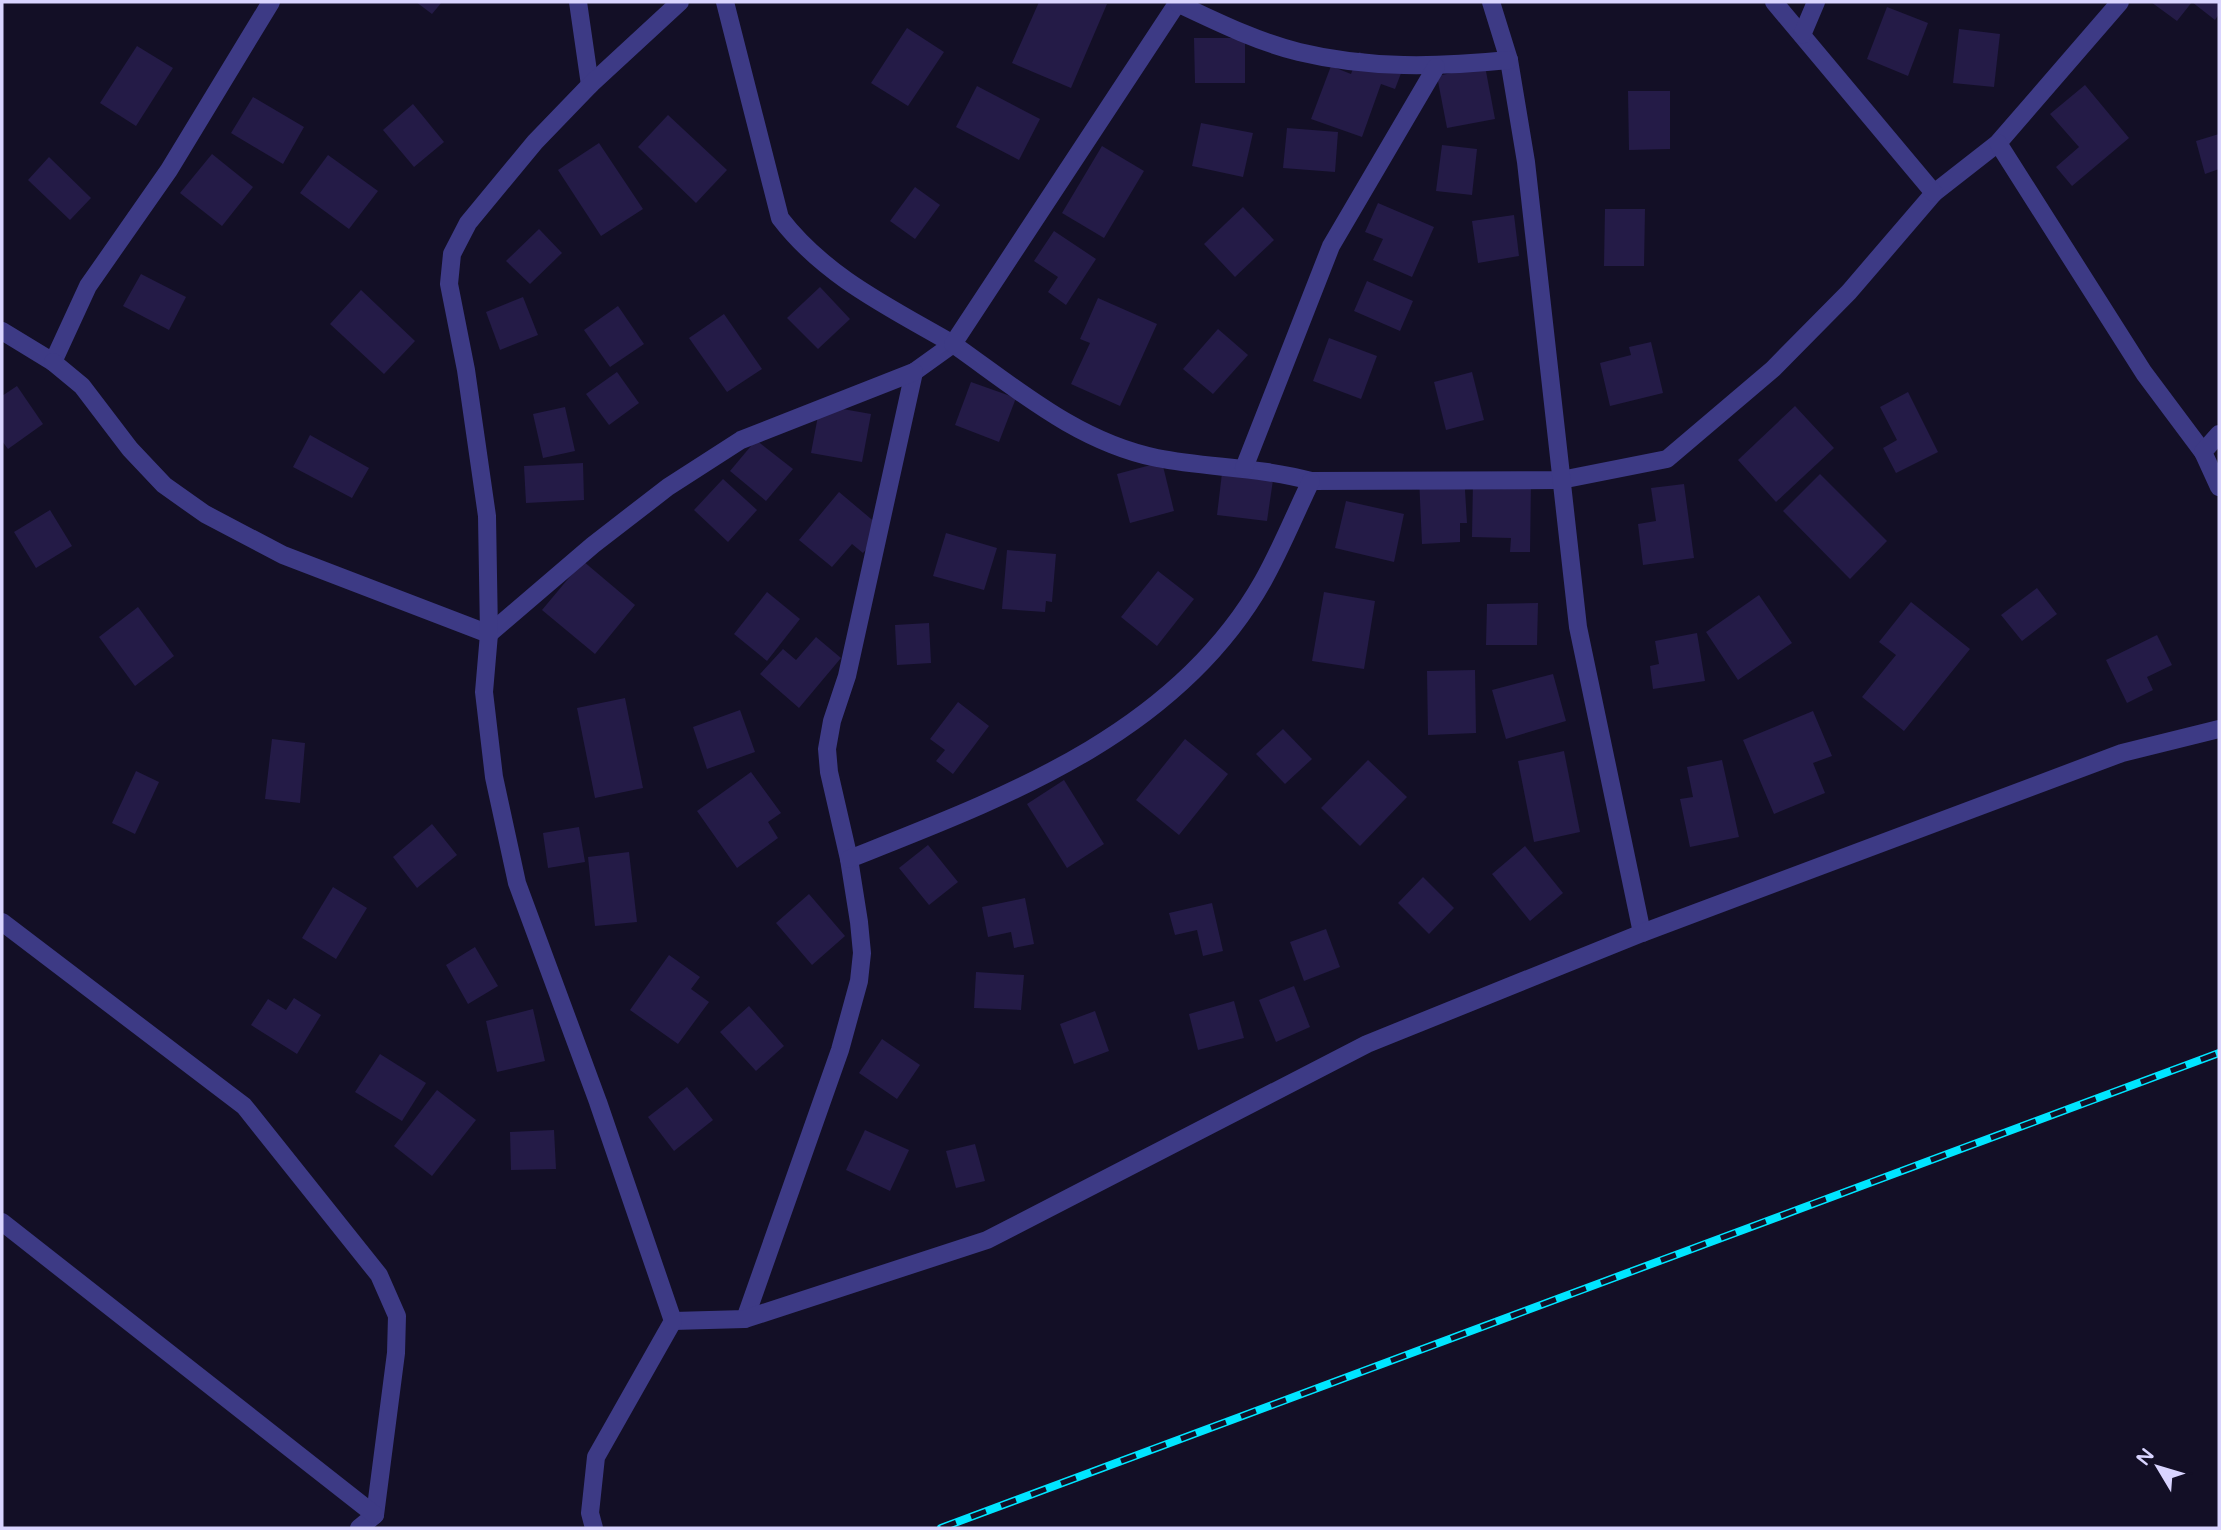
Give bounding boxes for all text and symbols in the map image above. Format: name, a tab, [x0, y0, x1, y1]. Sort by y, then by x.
north arrow	[2123, 1432, 2193, 1502]
text: N	[2132, 1444, 2159, 1470]

